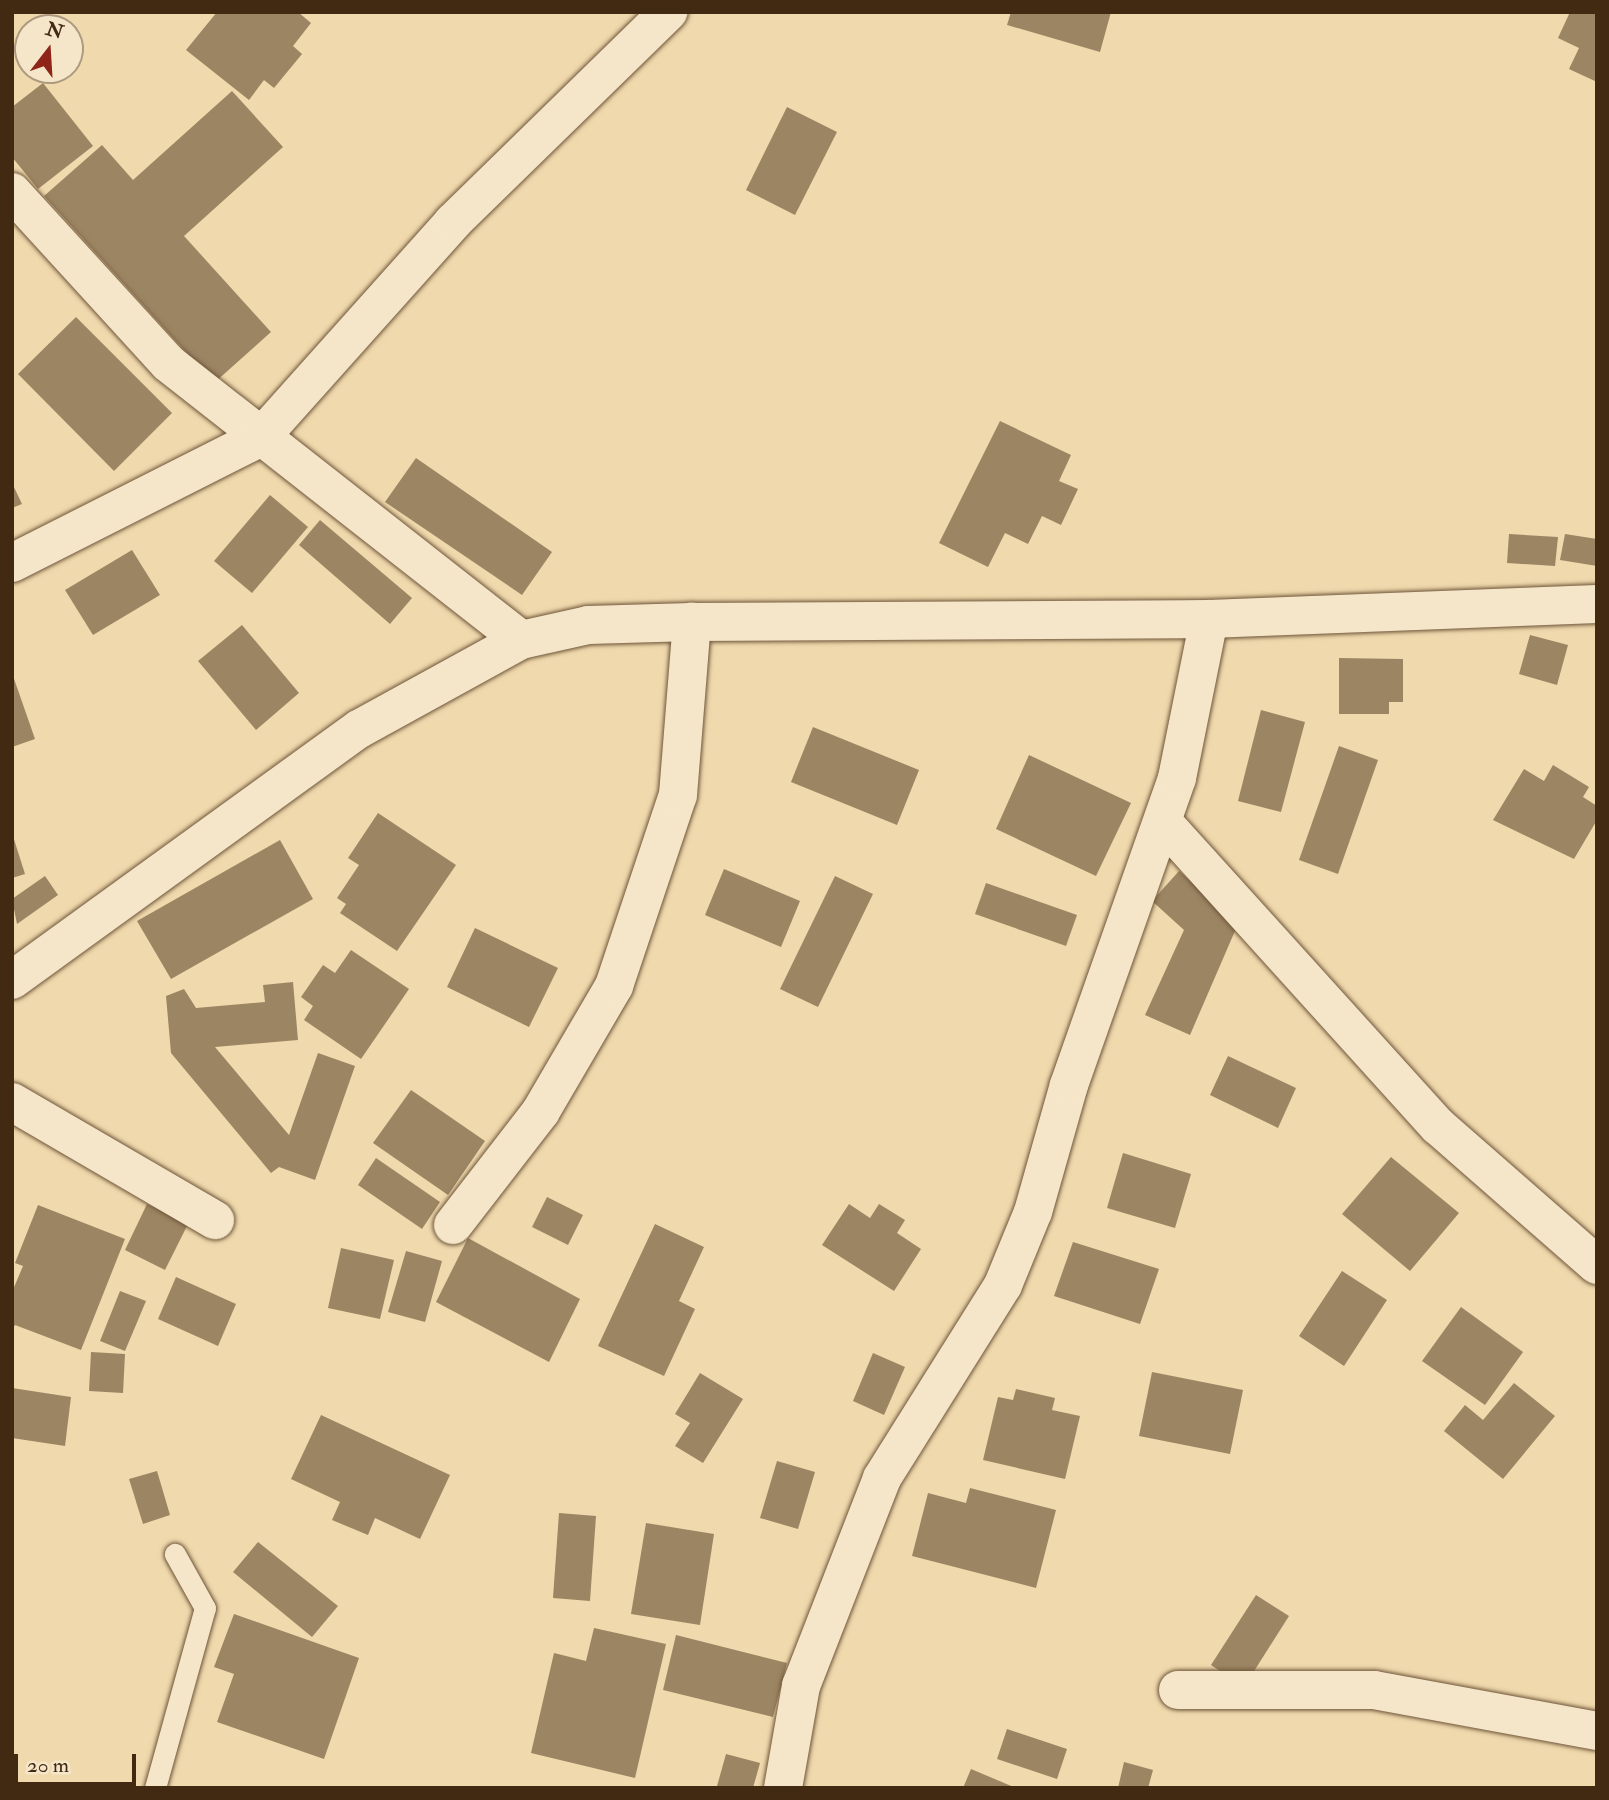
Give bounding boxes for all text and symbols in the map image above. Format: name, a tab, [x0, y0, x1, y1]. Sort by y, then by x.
north arrow	[14, 14, 84, 84]
text: N	[43, 17, 66, 45]
scale bar	[18, 1741, 140, 1785]
text: 20 m	[27, 1752, 69, 1779]

